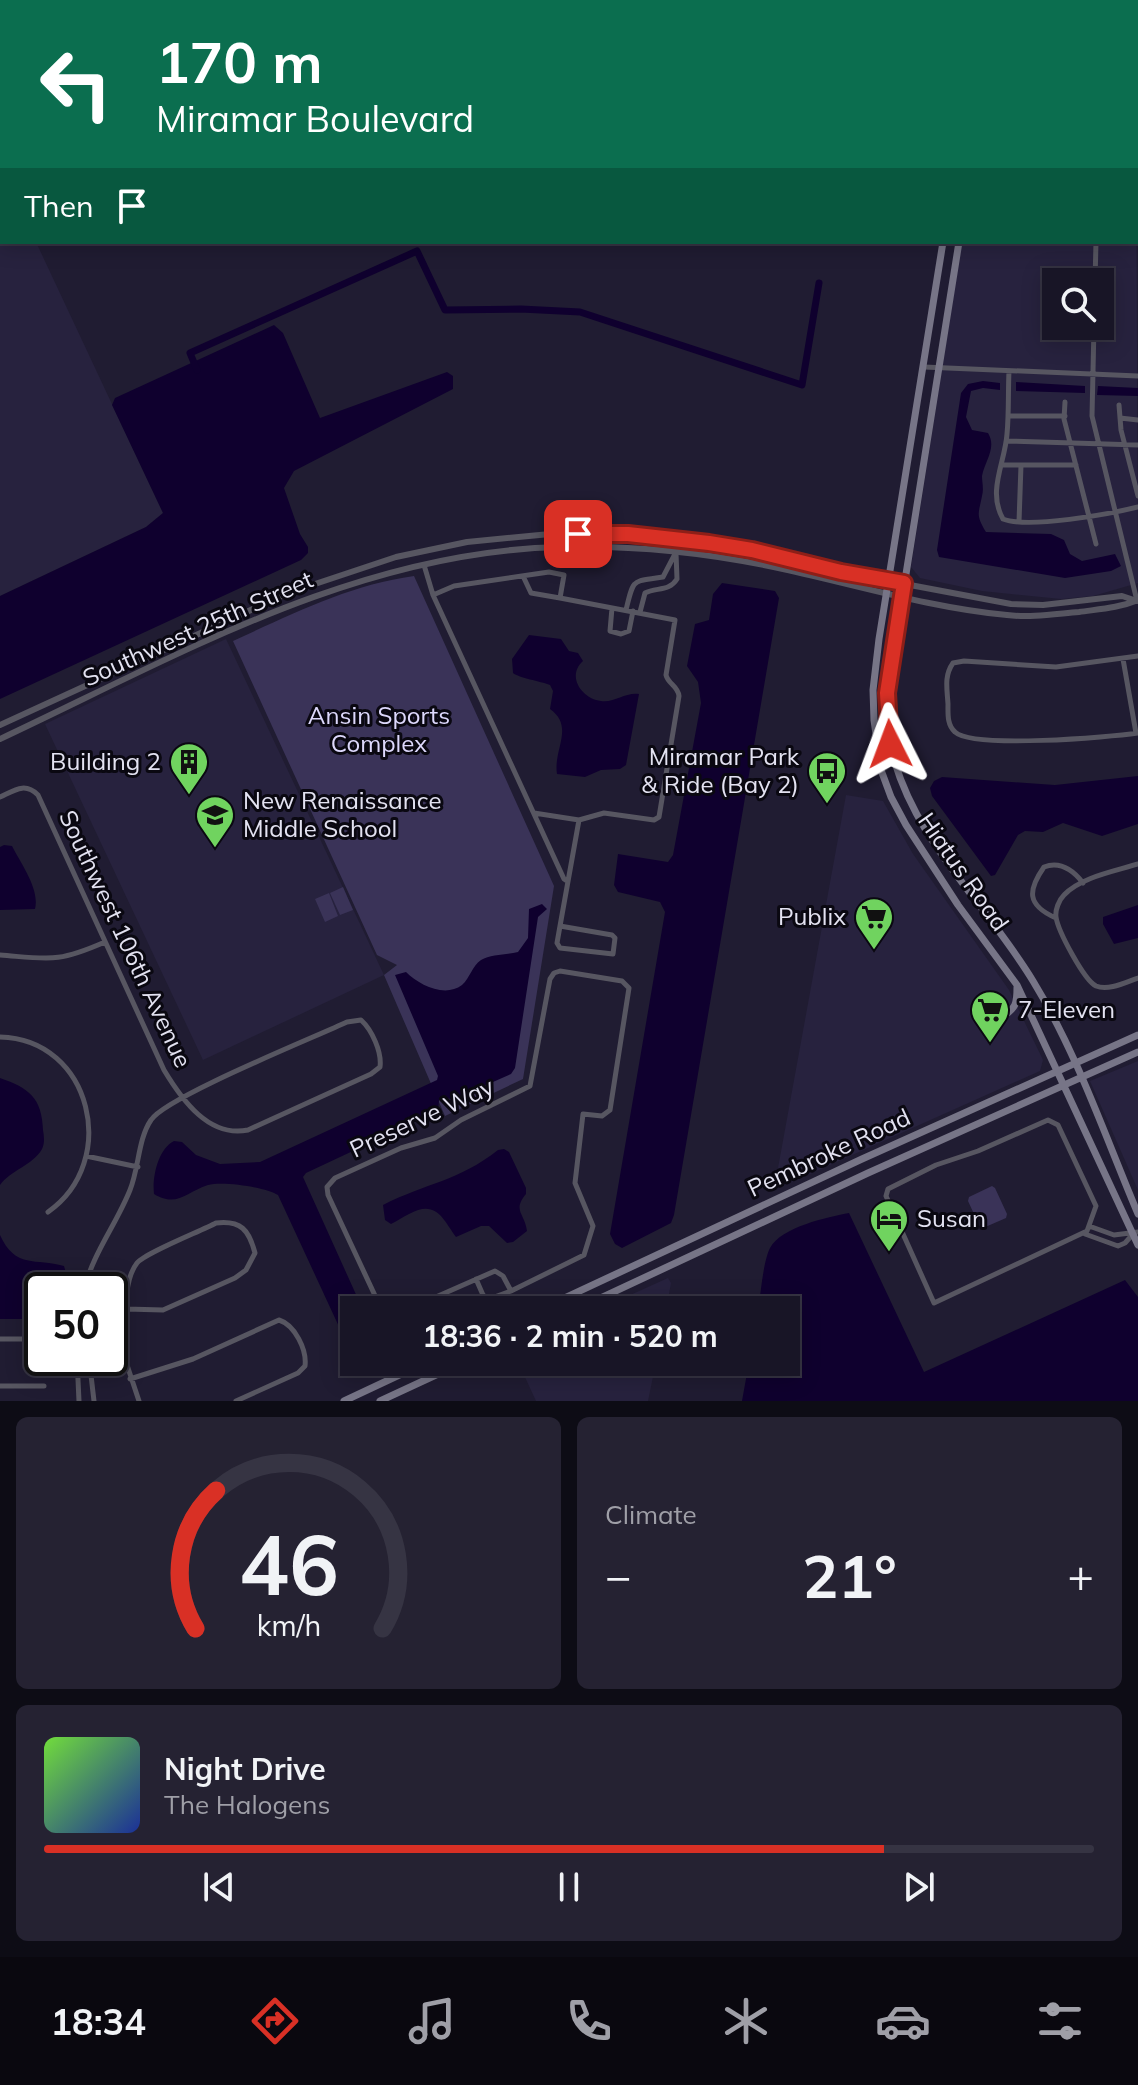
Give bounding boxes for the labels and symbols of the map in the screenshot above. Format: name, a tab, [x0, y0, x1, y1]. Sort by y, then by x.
pin	[544, 500, 612, 568]
street label: Southwest 25th Street	[78, 564, 317, 692]
park label: Ansin Sports Complex	[308, 700, 450, 758]
position arrow	[848, 702, 932, 786]
building icon: Building 2	[168, 741, 210, 796]
place label: Miramar Park & Ride (Bay 2)	[641, 741, 800, 799]
place label: Building 2	[50, 746, 161, 776]
bus stop icon: Miramar Park & Ride (Bay 2)	[806, 750, 848, 805]
place label: New Renaissance Middle School	[243, 785, 441, 843]
school or university icon: New Renaissance Middle School	[194, 794, 236, 849]
street label: Southwest 106th Avenue	[53, 805, 199, 1072]
street label: Hiatus Road	[912, 806, 1016, 936]
supermarket icon: Publix	[853, 896, 895, 951]
place label: Publix	[778, 901, 846, 931]
supermarket icon: 7-Eleven	[969, 989, 1011, 1044]
place label: 7-Eleven	[1018, 994, 1115, 1024]
street label: Preserve Way	[345, 1071, 499, 1164]
street label: Pembroke Road	[742, 1101, 915, 1203]
hotel icon: Susan	[868, 1198, 910, 1253]
place label: Susan	[917, 1203, 986, 1233]
speed limit sign: 50	[24, 1272, 128, 1376]

